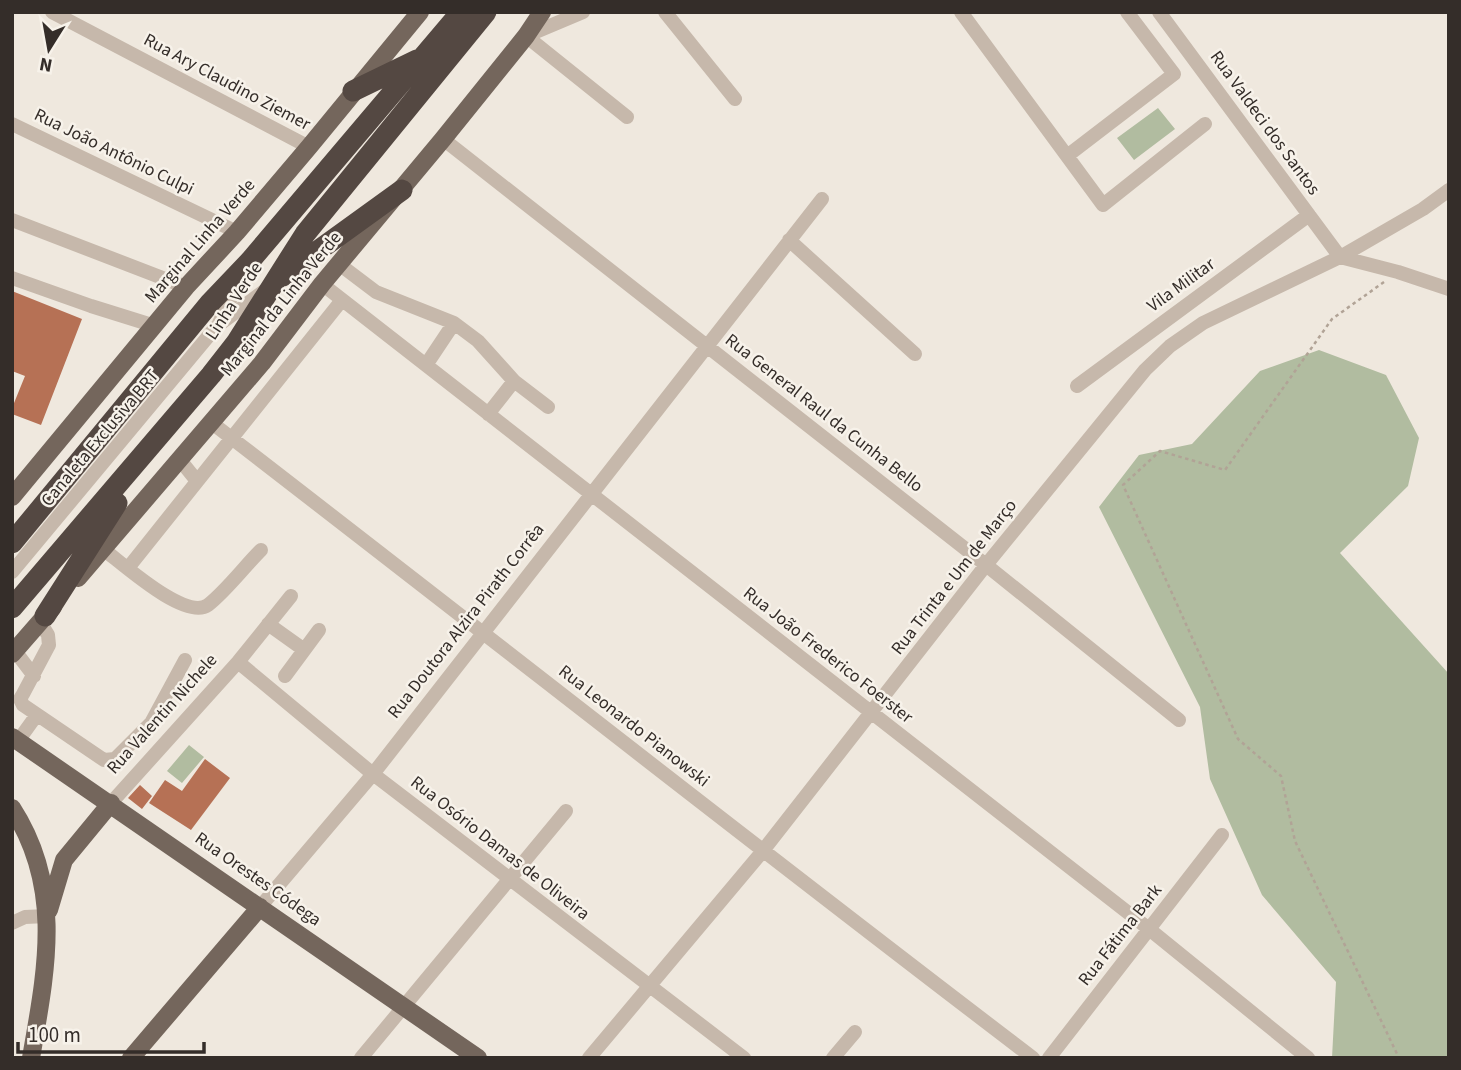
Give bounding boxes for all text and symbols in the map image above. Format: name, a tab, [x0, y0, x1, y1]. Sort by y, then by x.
north arrow	[14, 14, 84, 84]
street label: Rua Ary Claudino Ziemer	[139, 27, 316, 137]
street label: Rua Valdeci dos Santos	[1204, 46, 1326, 200]
text: N	[37, 50, 55, 79]
street label: Rua João Antônio Culpi	[30, 102, 198, 202]
street label: Marginal Linha Verde	[140, 175, 260, 307]
street label: Marginal da Linha Verde	[215, 226, 347, 382]
street label: Vila Militar	[1142, 251, 1221, 318]
street label: Linha Verde	[201, 258, 267, 344]
street label: Rua General Raul da Cunha Bello	[720, 328, 928, 498]
street label: Canaleta Exclusiva BRT	[35, 364, 165, 512]
street label: Rua Trinta e Um de Março	[885, 494, 1023, 660]
street label: Rua Doutora Alzira Pirath Corrêa	[382, 518, 550, 724]
street label: Rua João Frederico Foerster	[738, 581, 919, 730]
street label: Rua Valentin Nichele	[101, 648, 223, 780]
street label: Rua Leonardo Pianowski	[553, 659, 715, 793]
street label: Rua Osório Damas de Oliveira	[405, 770, 595, 926]
street label: Rua Orestes Códega	[190, 826, 326, 932]
street label: Rua Fátima Bark	[1072, 879, 1168, 991]
scale bar	[18, 1010, 203, 1054]
text: 100 m	[28, 1020, 81, 1050]

